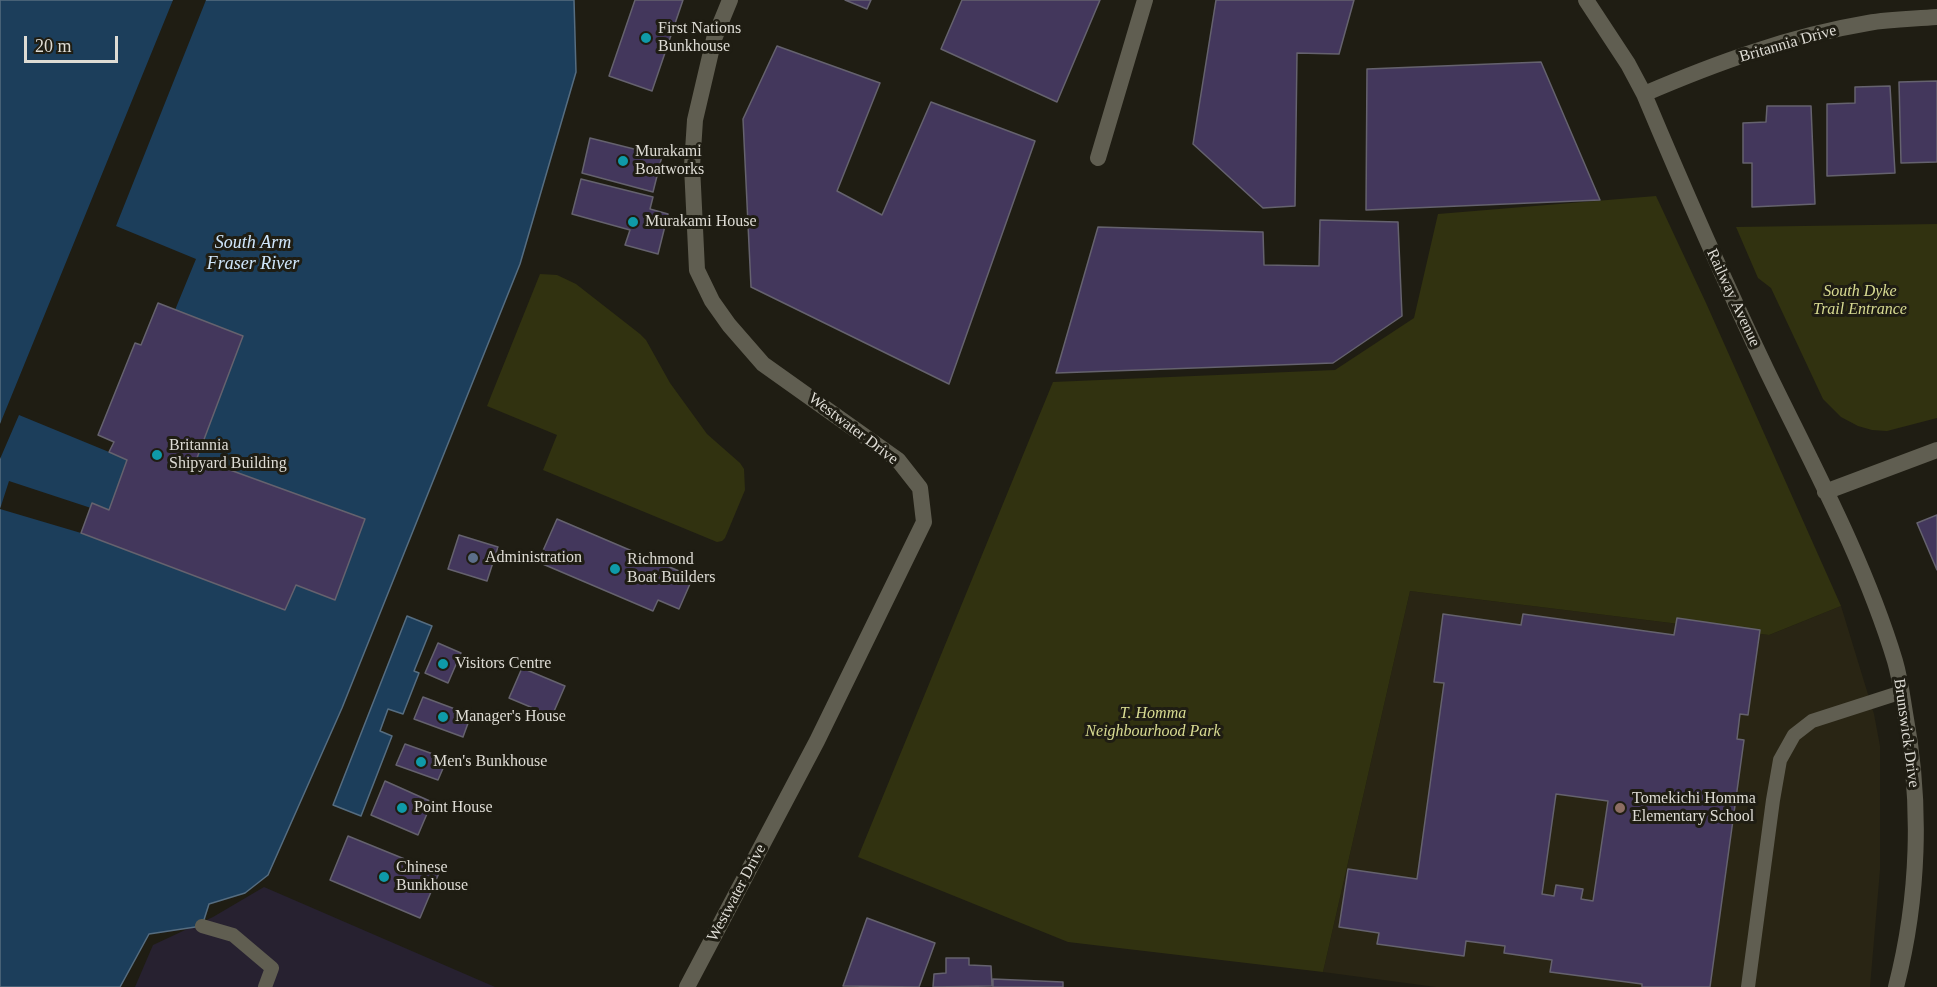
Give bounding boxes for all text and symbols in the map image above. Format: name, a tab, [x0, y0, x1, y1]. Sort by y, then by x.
place label: First Nations Bunkhouse	[658, 19, 741, 57]
street label: Britannia Drive	[1737, 21, 1839, 67]
scale bar	[27, 24, 122, 62]
marker: First Nations Bunkhouse	[639, 31, 653, 45]
text: 20 m	[35, 36, 72, 56]
place label: Murakami Boatworks	[635, 142, 704, 180]
marker: Murakami Boatworks	[616, 154, 630, 168]
place label: Murakami House	[645, 212, 757, 232]
marker: Murakami House	[626, 215, 640, 229]
water label: South Arm Fraser River	[207, 232, 299, 274]
street label: Railway Avenue	[1702, 246, 1764, 350]
park label: South Dyke Trail Entrance	[1813, 282, 1907, 320]
street label: Westwater Drive	[804, 389, 902, 469]
place label: Britannia Shipyard Building	[169, 436, 287, 474]
marker: Britannia Shipyard Building	[150, 448, 164, 462]
place label: Administration	[485, 548, 582, 568]
place label: Richmond Boat Builders	[627, 550, 715, 588]
marker: Administration	[466, 551, 480, 565]
marker: Richmond Boat Builders	[608, 562, 622, 576]
place label: Visitors Centre	[455, 654, 551, 674]
marker: Visitors Centre	[436, 657, 450, 671]
street label: Brunswick Drive	[1889, 677, 1923, 789]
park label: T. Homma Neighbourhood Park	[1085, 704, 1221, 742]
place label: Manager's House	[455, 707, 566, 727]
marker: Manager's House	[436, 710, 450, 724]
place label: Men's Bunkhouse	[433, 752, 547, 772]
marker: Men's Bunkhouse	[414, 755, 428, 769]
place label: Tomekichi Homma Elementary School	[1632, 789, 1756, 827]
place label: Point House	[414, 798, 493, 818]
marker: Point House	[395, 801, 409, 815]
marker: Tomekichi Homma Elementary School	[1613, 801, 1627, 815]
street label: Westwater Drive	[703, 841, 771, 945]
place label: Chinese Bunkhouse	[396, 858, 468, 896]
marker: Chinese Bunkhouse	[377, 870, 391, 884]

